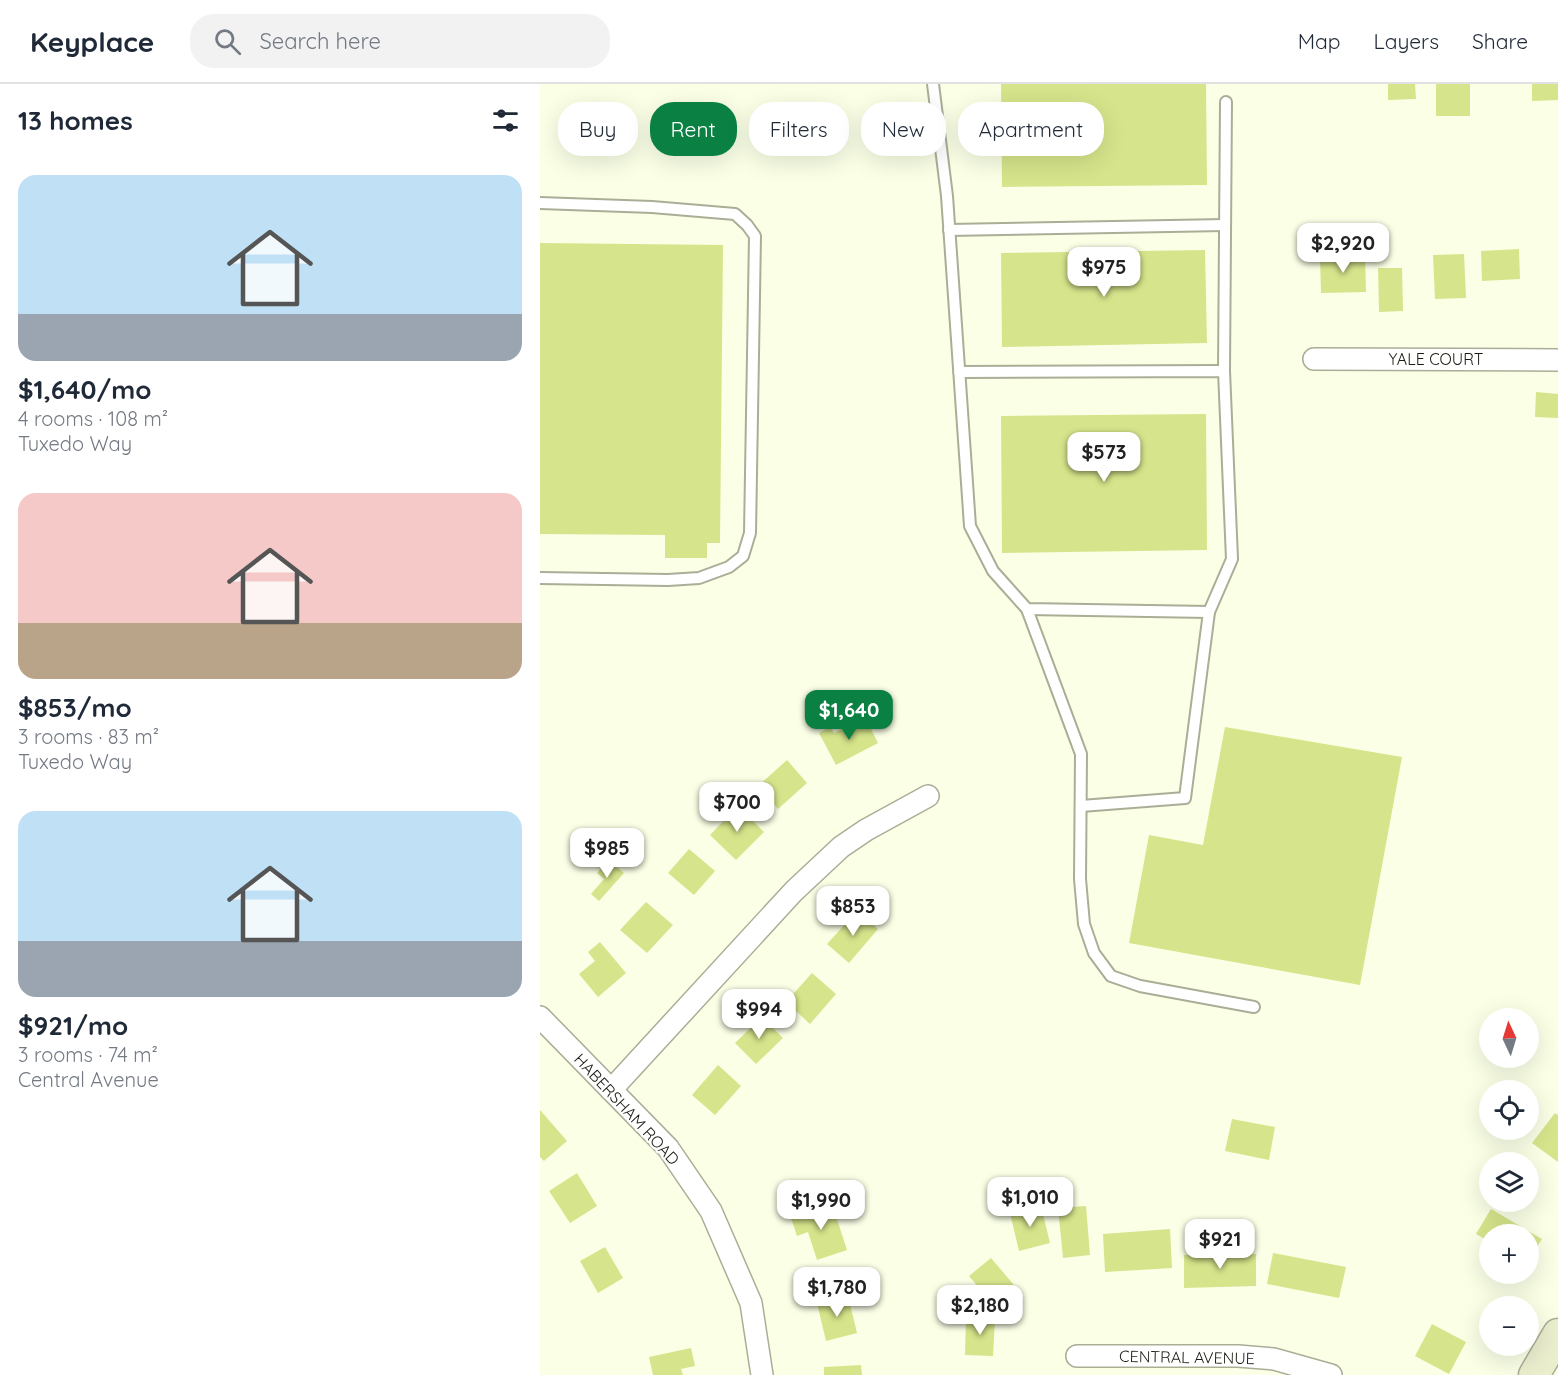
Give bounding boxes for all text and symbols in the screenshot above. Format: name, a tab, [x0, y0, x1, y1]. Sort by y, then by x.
search box	[190, 14, 610, 68]
text: Keyplace	[30, 24, 154, 59]
icon: search	[211, 25, 244, 58]
text: Search here	[259, 27, 381, 55]
text: Map	[1298, 28, 1341, 54]
text: Layers	[1374, 28, 1439, 54]
text: Share	[1472, 28, 1528, 54]
chip: Buy	[558, 102, 638, 156]
chip: Rent	[650, 102, 737, 156]
chip: Filters	[749, 102, 849, 156]
chip: New	[861, 102, 946, 156]
chip: Apartment	[958, 102, 1104, 156]
text: 13 homes	[18, 104, 133, 137]
icon: filters	[489, 104, 522, 137]
icon: home	[216, 214, 324, 322]
pin: $2,920	[1294, 223, 1392, 274]
text: $2,920	[1311, 230, 1375, 255]
pin: $975	[1068, 247, 1140, 298]
text: $975	[1081, 254, 1127, 279]
street label: YALE COURT	[1389, 349, 1484, 369]
text: $1,640/mo	[18, 373, 151, 406]
text: 4 rooms · 108 m²	[18, 406, 168, 431]
text: Tuxedo Way	[18, 431, 132, 456]
pin: $573	[1068, 432, 1140, 483]
text: $573	[1081, 439, 1127, 464]
icon: home	[216, 532, 324, 640]
pin: $1,640	[800, 690, 898, 741]
text: $853/mo	[18, 691, 132, 724]
text: $1,640	[819, 697, 879, 722]
text: 3 rooms · 83 m²	[18, 724, 159, 749]
text: Tuxedo Way	[18, 749, 132, 774]
pin: $700	[701, 782, 773, 833]
text: $700	[713, 789, 761, 814]
pin: $985	[571, 828, 643, 879]
text: $985	[584, 835, 630, 860]
icon: home	[216, 850, 324, 958]
pin: $853	[817, 886, 889, 937]
text: $853	[830, 893, 876, 918]
pin: $994	[723, 989, 795, 1040]
text: $994	[736, 996, 782, 1021]
north arrow	[1479, 1008, 1539, 1068]
map controls	[1479, 1008, 1539, 1356]
text: $921/mo	[18, 1009, 128, 1042]
text: 3 rooms · 74 m²	[18, 1042, 158, 1067]
street label: HABERSHAM ROAD	[570, 1049, 684, 1169]
text: Central Avenue	[18, 1067, 159, 1092]
button: locate	[1479, 1080, 1539, 1140]
button: layers	[1479, 1152, 1539, 1212]
pin: $1,010	[981, 1177, 1079, 1228]
pin: $1,990	[772, 1180, 870, 1231]
text: $1,010	[1001, 1184, 1059, 1209]
text: $1,990	[791, 1187, 851, 1212]
pin: $921	[1184, 1219, 1256, 1270]
button: +	[1479, 1224, 1539, 1284]
text: $921	[1199, 1226, 1241, 1251]
pin: $1,780	[788, 1267, 886, 1318]
text: $1,780	[807, 1274, 867, 1299]
pin: $2,180	[931, 1285, 1029, 1336]
text: $2,180	[951, 1292, 1009, 1317]
button: −	[1479, 1296, 1539, 1356]
street label: CENTRAL AVENUE	[1119, 1346, 1255, 1368]

